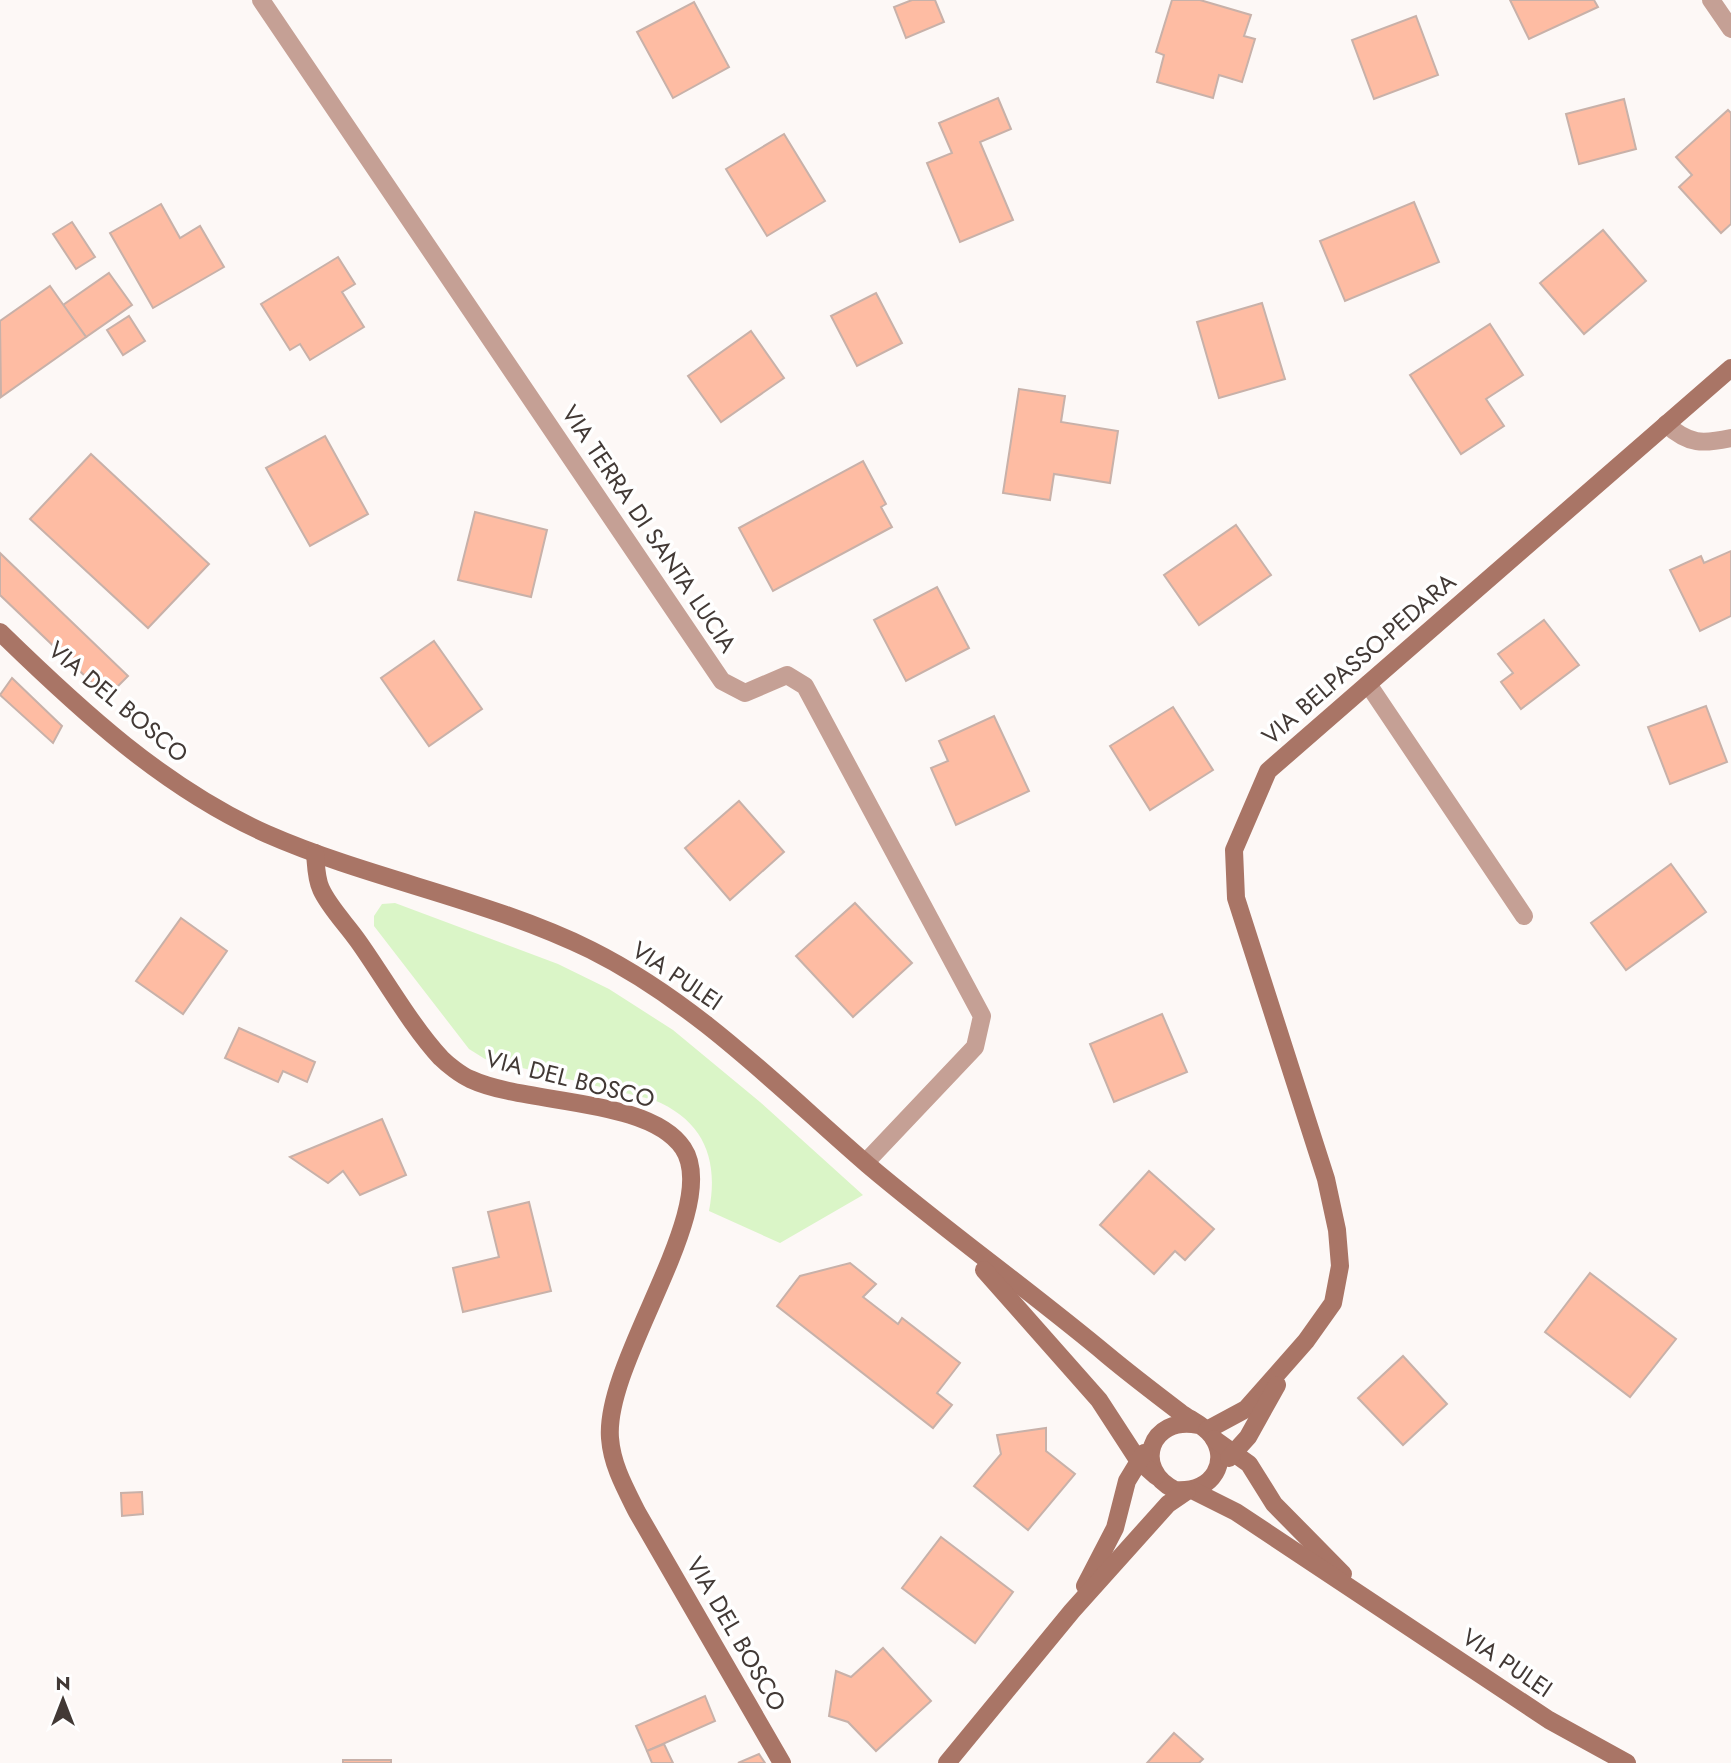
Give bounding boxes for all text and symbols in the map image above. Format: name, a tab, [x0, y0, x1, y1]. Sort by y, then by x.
street label: VIA TERRA DI SANTA LUCIA	[553, 398, 746, 660]
street label: VIA BELPASSO-PEDARA	[1254, 564, 1463, 753]
street label: VIA DEL BOSCO	[41, 633, 196, 771]
street label: VIA PULEI	[625, 932, 730, 1019]
street label: VIA DEL BOSCO	[482, 1041, 658, 1116]
street label: VIA DEL BOSCO	[678, 1550, 795, 1717]
street label: VIA PULEI	[1455, 1619, 1560, 1706]
north arrow	[28, 1665, 98, 1735]
text: N	[55, 1670, 71, 1697]

